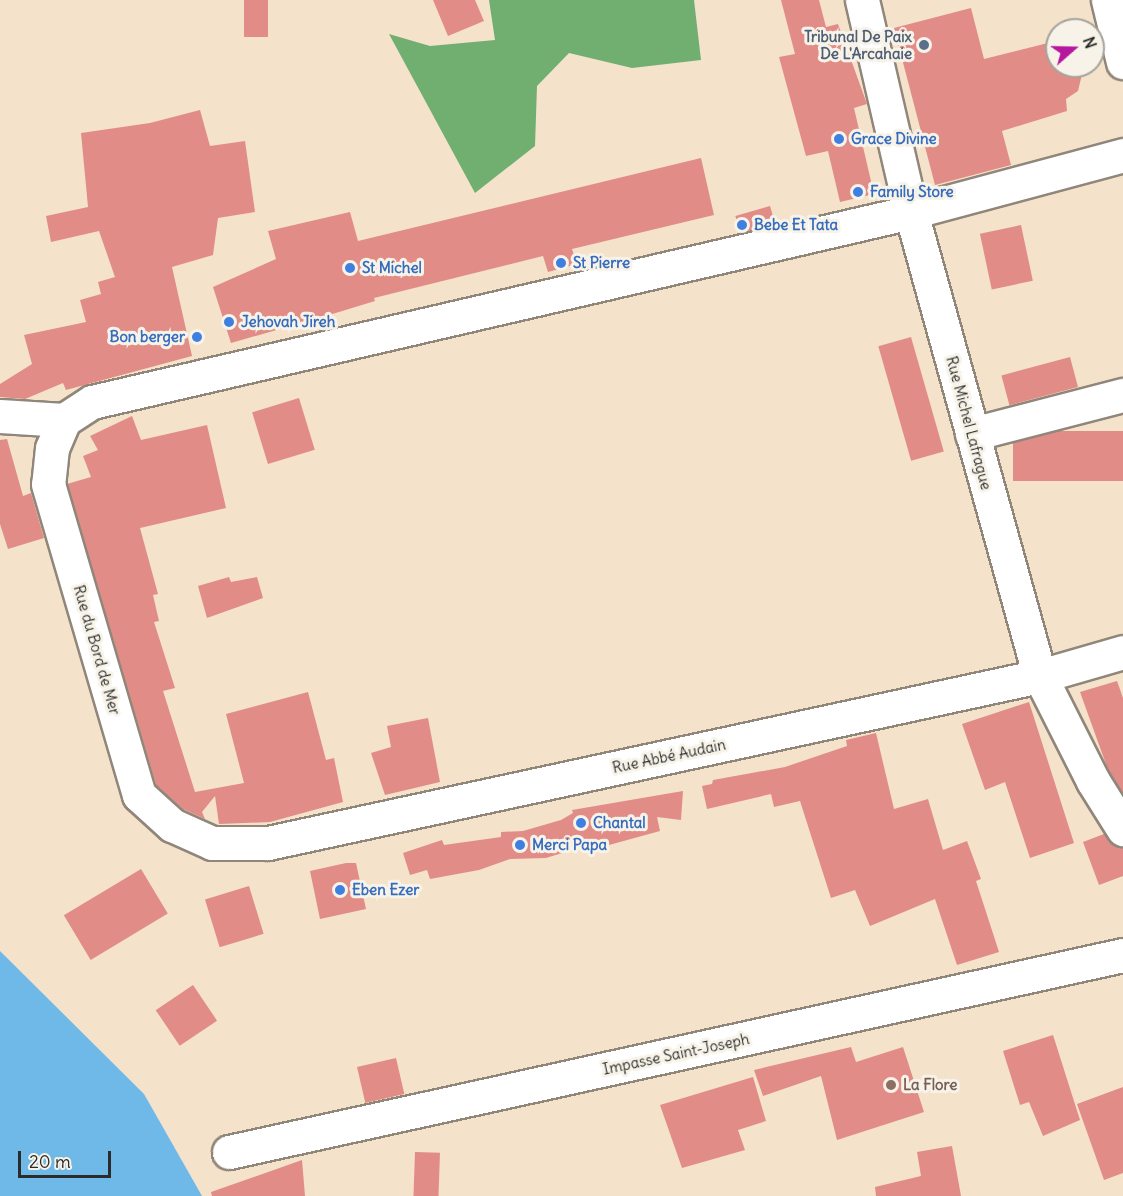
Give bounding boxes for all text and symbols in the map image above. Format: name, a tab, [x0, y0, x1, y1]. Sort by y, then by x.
north arrow	[1045, 18, 1105, 78]
place label: Tribunal De Paix De L'Arcahaie	[804, 27, 912, 62]
text: N	[1079, 34, 1101, 51]
marker: Tribunal De Paix De L'Arcahaie	[917, 38, 931, 52]
place label: Grace Divine	[851, 130, 937, 148]
marker: Grace Divine	[832, 132, 846, 146]
place label: Family Store	[870, 183, 954, 201]
marker: Family Store	[851, 185, 865, 199]
place label: Bebe Et Tata	[754, 216, 838, 234]
marker: Bebe Et Tata	[735, 218, 749, 232]
place label: St Pierre	[573, 254, 630, 272]
marker: St Pierre	[554, 256, 568, 270]
place label: St Michel	[362, 259, 422, 277]
marker: St Michel	[343, 261, 357, 275]
place label: Jehovah Jireh	[241, 313, 335, 331]
marker: Jehovah Jireh	[222, 315, 236, 329]
place label: Bon berger	[110, 328, 185, 346]
marker: Bon berger	[190, 330, 204, 344]
street label: Rue Michel Lafrague	[942, 354, 996, 492]
street label: Rue du Bord de Mer	[70, 583, 124, 717]
street label: Rue Abbé Audain	[611, 735, 727, 777]
place label: Chantal	[593, 814, 646, 832]
marker: Chantal	[574, 816, 588, 830]
place label: Merci Papa	[532, 836, 607, 854]
marker: Merci Papa	[513, 838, 527, 852]
place label: Eben Ezer	[352, 881, 419, 899]
marker: Eben Ezer	[333, 883, 347, 897]
street label: Impasse Saint-Joseph	[601, 1030, 751, 1078]
place label: La Flore	[903, 1076, 957, 1094]
marker: La Flore	[884, 1078, 898, 1092]
scale bar	[21, 1139, 114, 1177]
text: 20 m	[29, 1150, 71, 1173]

